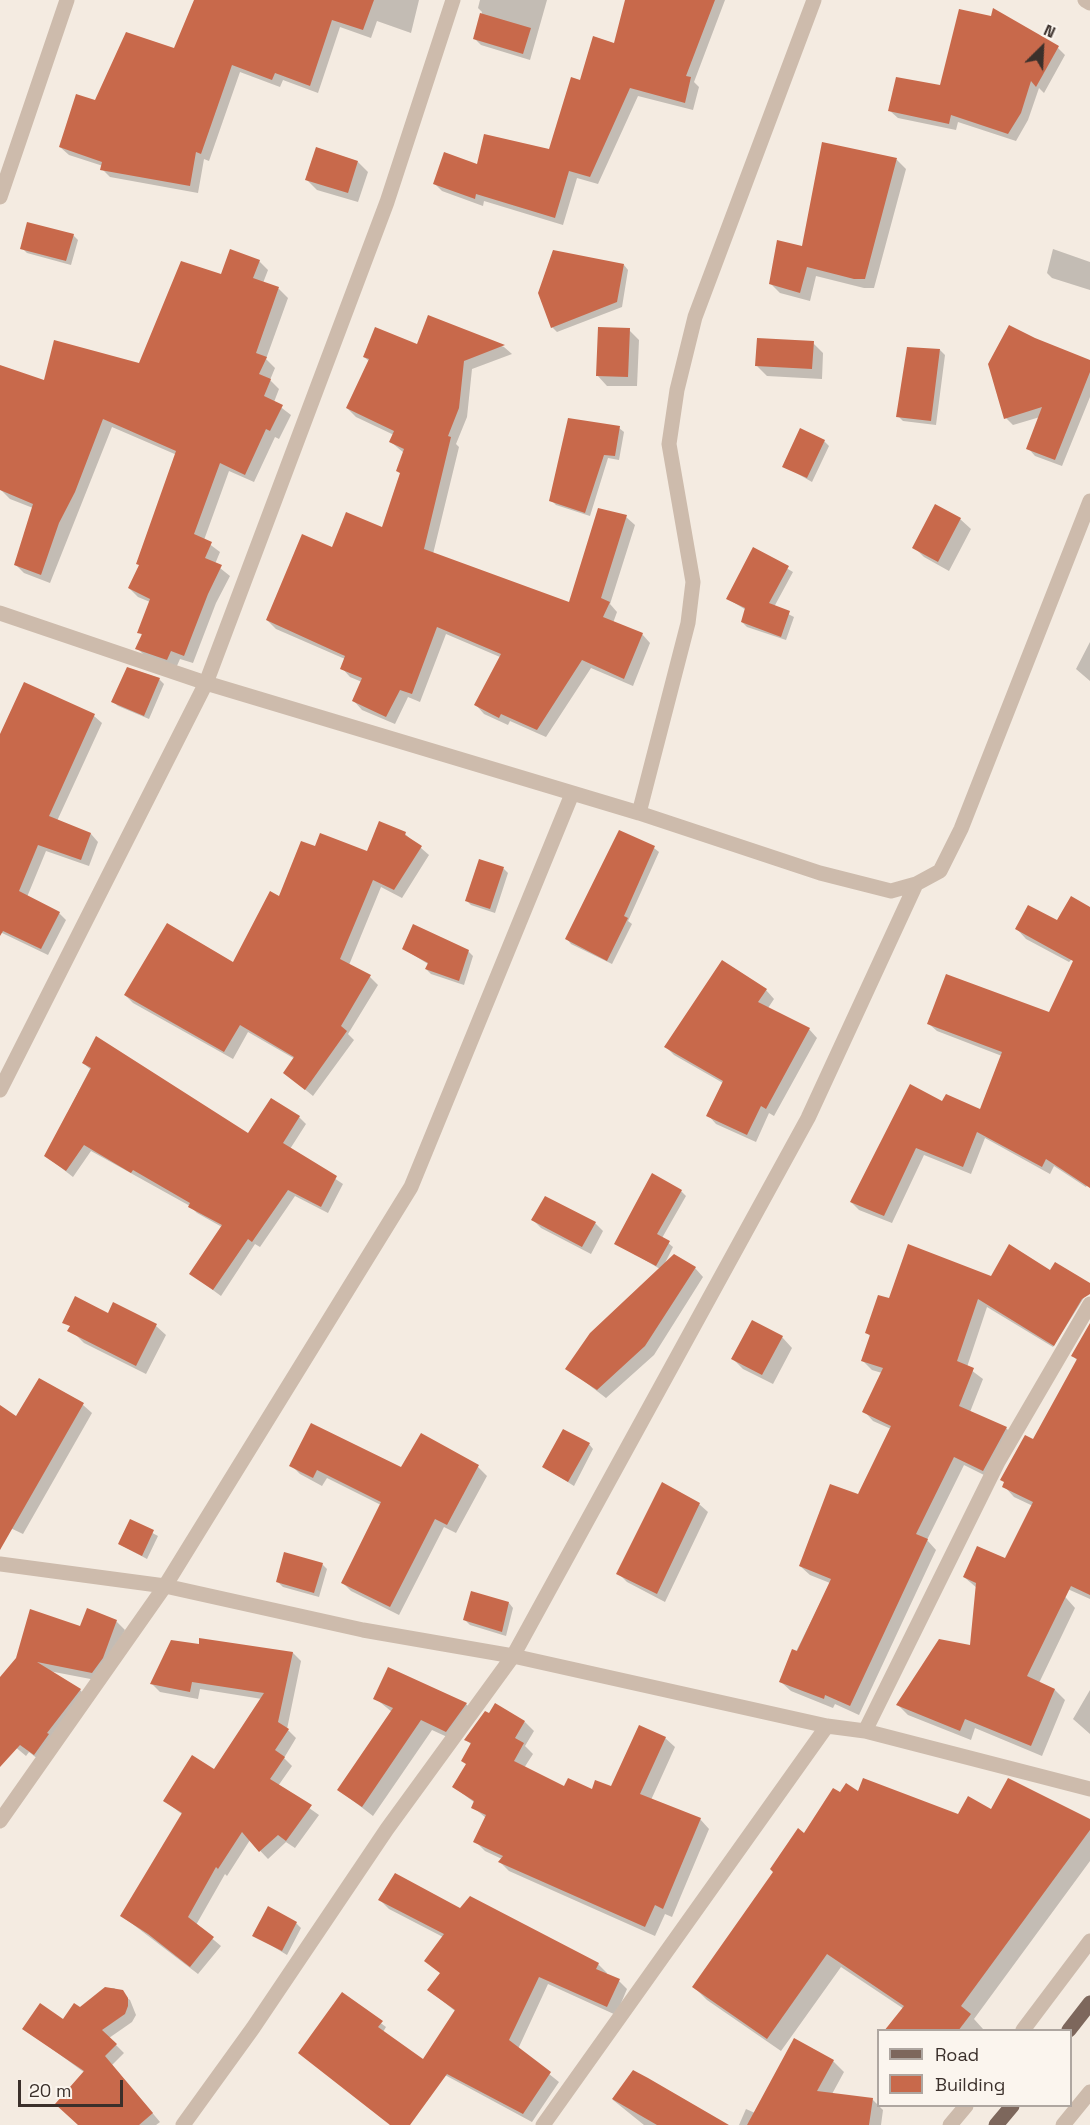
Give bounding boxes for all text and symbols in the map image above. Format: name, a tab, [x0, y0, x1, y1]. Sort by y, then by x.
north arrow	[1012, 18, 1072, 78]
text: N	[1040, 19, 1059, 43]
legend	[877, 2029, 1072, 2107]
text: Road	[935, 2043, 979, 2066]
scale bar	[21, 2068, 126, 2106]
text: Building	[935, 2073, 1005, 2096]
text: 20 m	[29, 2079, 72, 2102]

